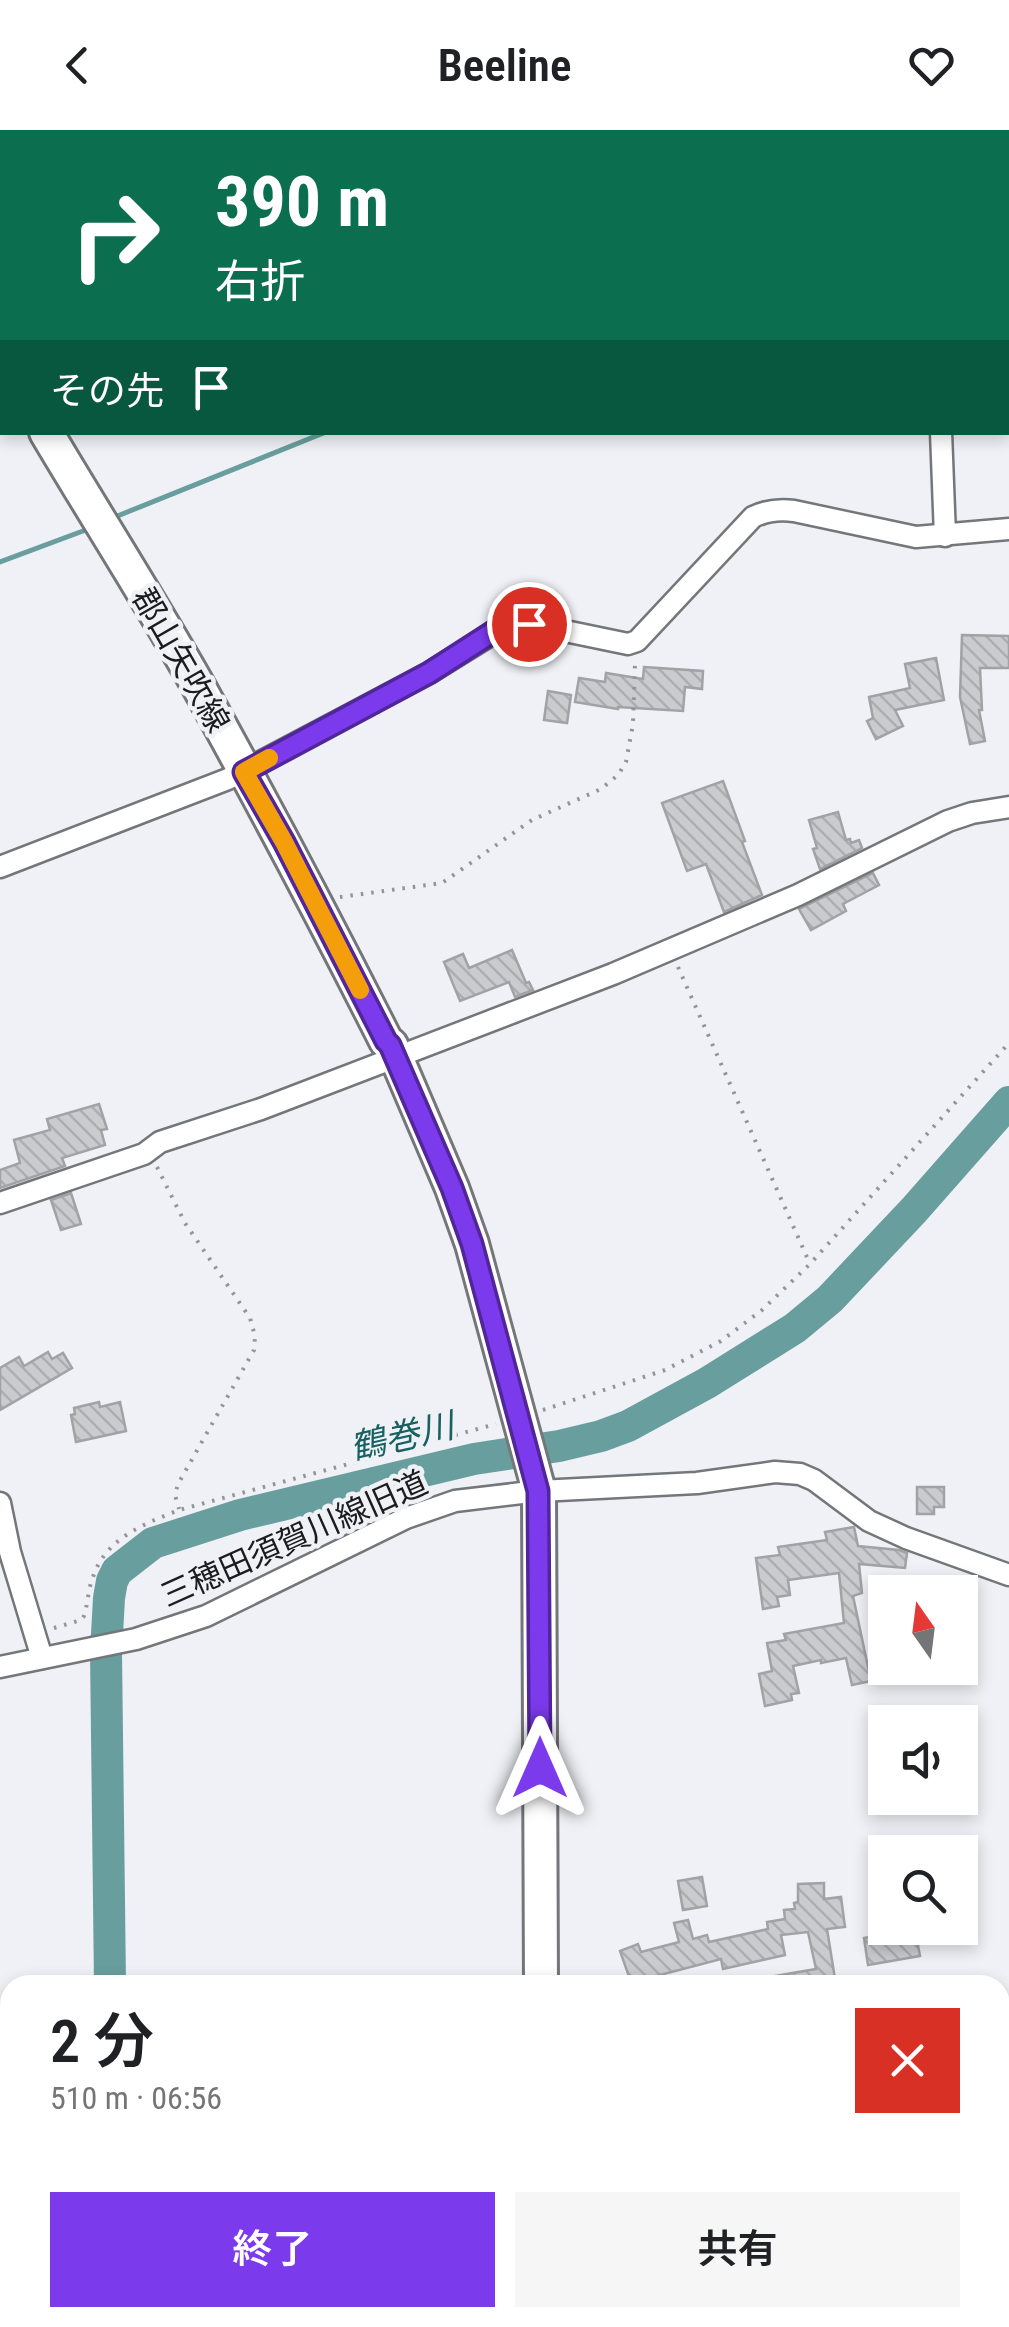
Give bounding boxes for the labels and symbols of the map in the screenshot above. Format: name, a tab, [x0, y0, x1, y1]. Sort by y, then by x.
street label: 郡山矢吹線	[125, 581, 237, 739]
pin	[487, 582, 572, 667]
water label: 鶴巻川	[346, 1404, 462, 1469]
street label: 三穂田須賀川線旧道	[155, 1463, 433, 1615]
north arrow	[868, 1575, 978, 1685]
position arrow	[488, 1716, 592, 1820]

